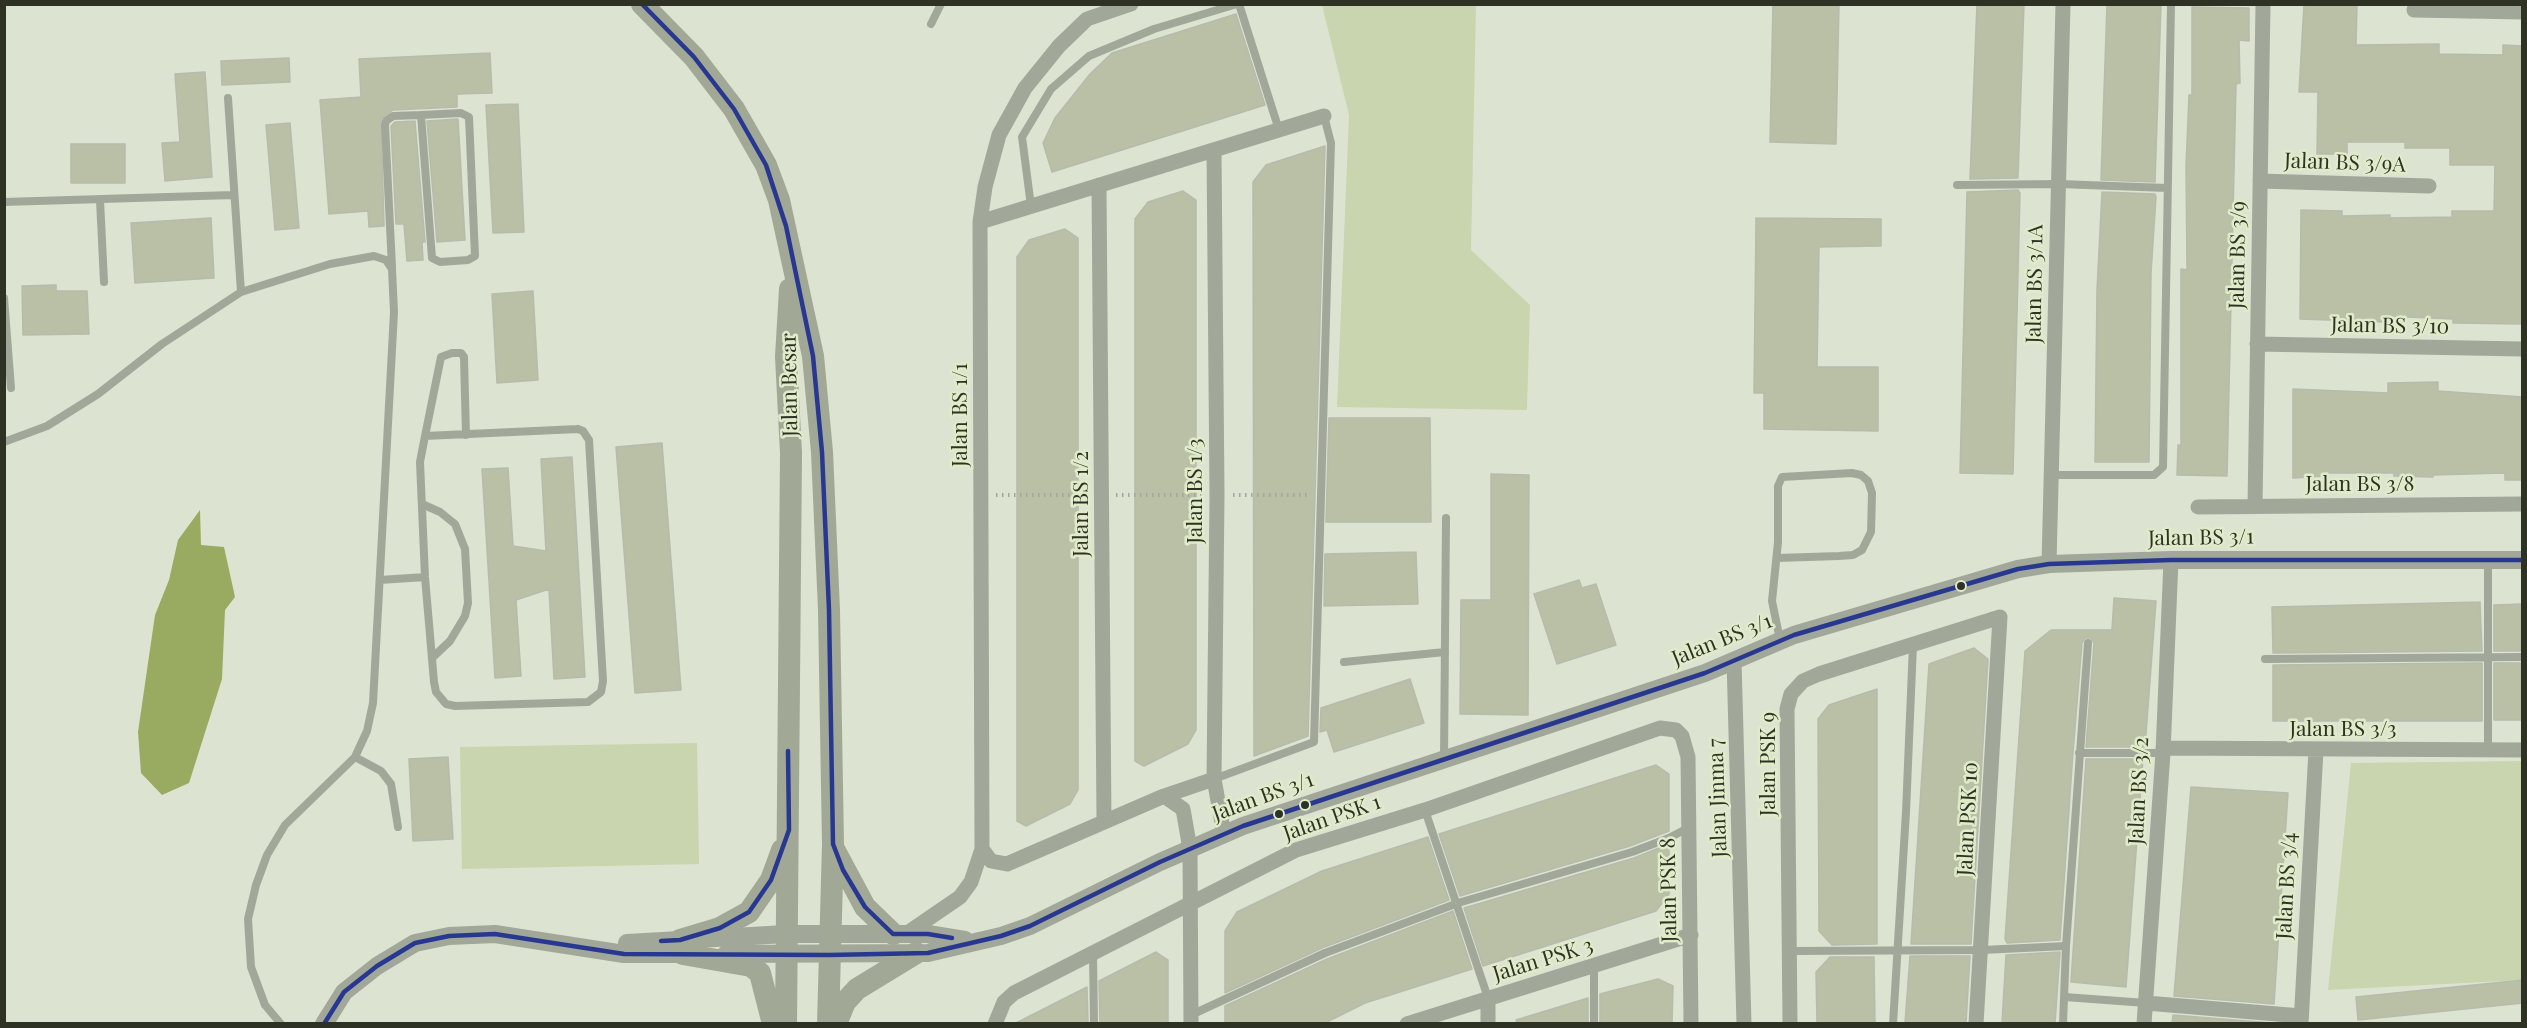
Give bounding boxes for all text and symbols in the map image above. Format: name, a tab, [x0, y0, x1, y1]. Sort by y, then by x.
street label: Jalan BS 3/9A	[2284, 148, 2406, 178]
street label: Jalan BS 3/9	[2224, 201, 2252, 309]
street label: Jalan BS 3/1A	[2021, 224, 2049, 344]
street label: Jalan BS 3/10	[2331, 312, 2449, 340]
street label: Jalan Besar	[776, 333, 804, 437]
street label: Jalan BS 1/1	[947, 363, 973, 467]
street label: Jalan BS 1/3	[1182, 438, 1208, 544]
street label: Jalan BS 1/2	[1068, 451, 1094, 557]
street label: Jalan BS 3/8	[2306, 471, 2414, 497]
street label: Jalan BS 3/1	[2148, 524, 2254, 552]
unlabelled marker	[1955, 580, 1967, 592]
street label: Jalan BS 3/1	[1668, 609, 1776, 671]
street label: Jalan PSK 9	[1755, 712, 1781, 816]
street label: Jalan BS 3/3	[2290, 716, 2396, 742]
street label: Jalan BS 3/2	[2124, 737, 2154, 845]
street label: Jalan Jinma 7	[1703, 738, 1733, 858]
street label: Jalan PSK 10	[1952, 761, 1984, 877]
street label: Jalan BS 3/1	[1209, 767, 1317, 827]
street label: Jalan PSK 1	[1280, 790, 1384, 846]
unlabelled marker	[1299, 799, 1311, 811]
unlabelled marker	[1273, 808, 1285, 820]
street label: Jalan BS 3/4	[2272, 832, 2302, 940]
street label: Jalan PSK 8	[1655, 837, 1683, 943]
street label: Jalan PSK 3	[1490, 933, 1596, 987]

